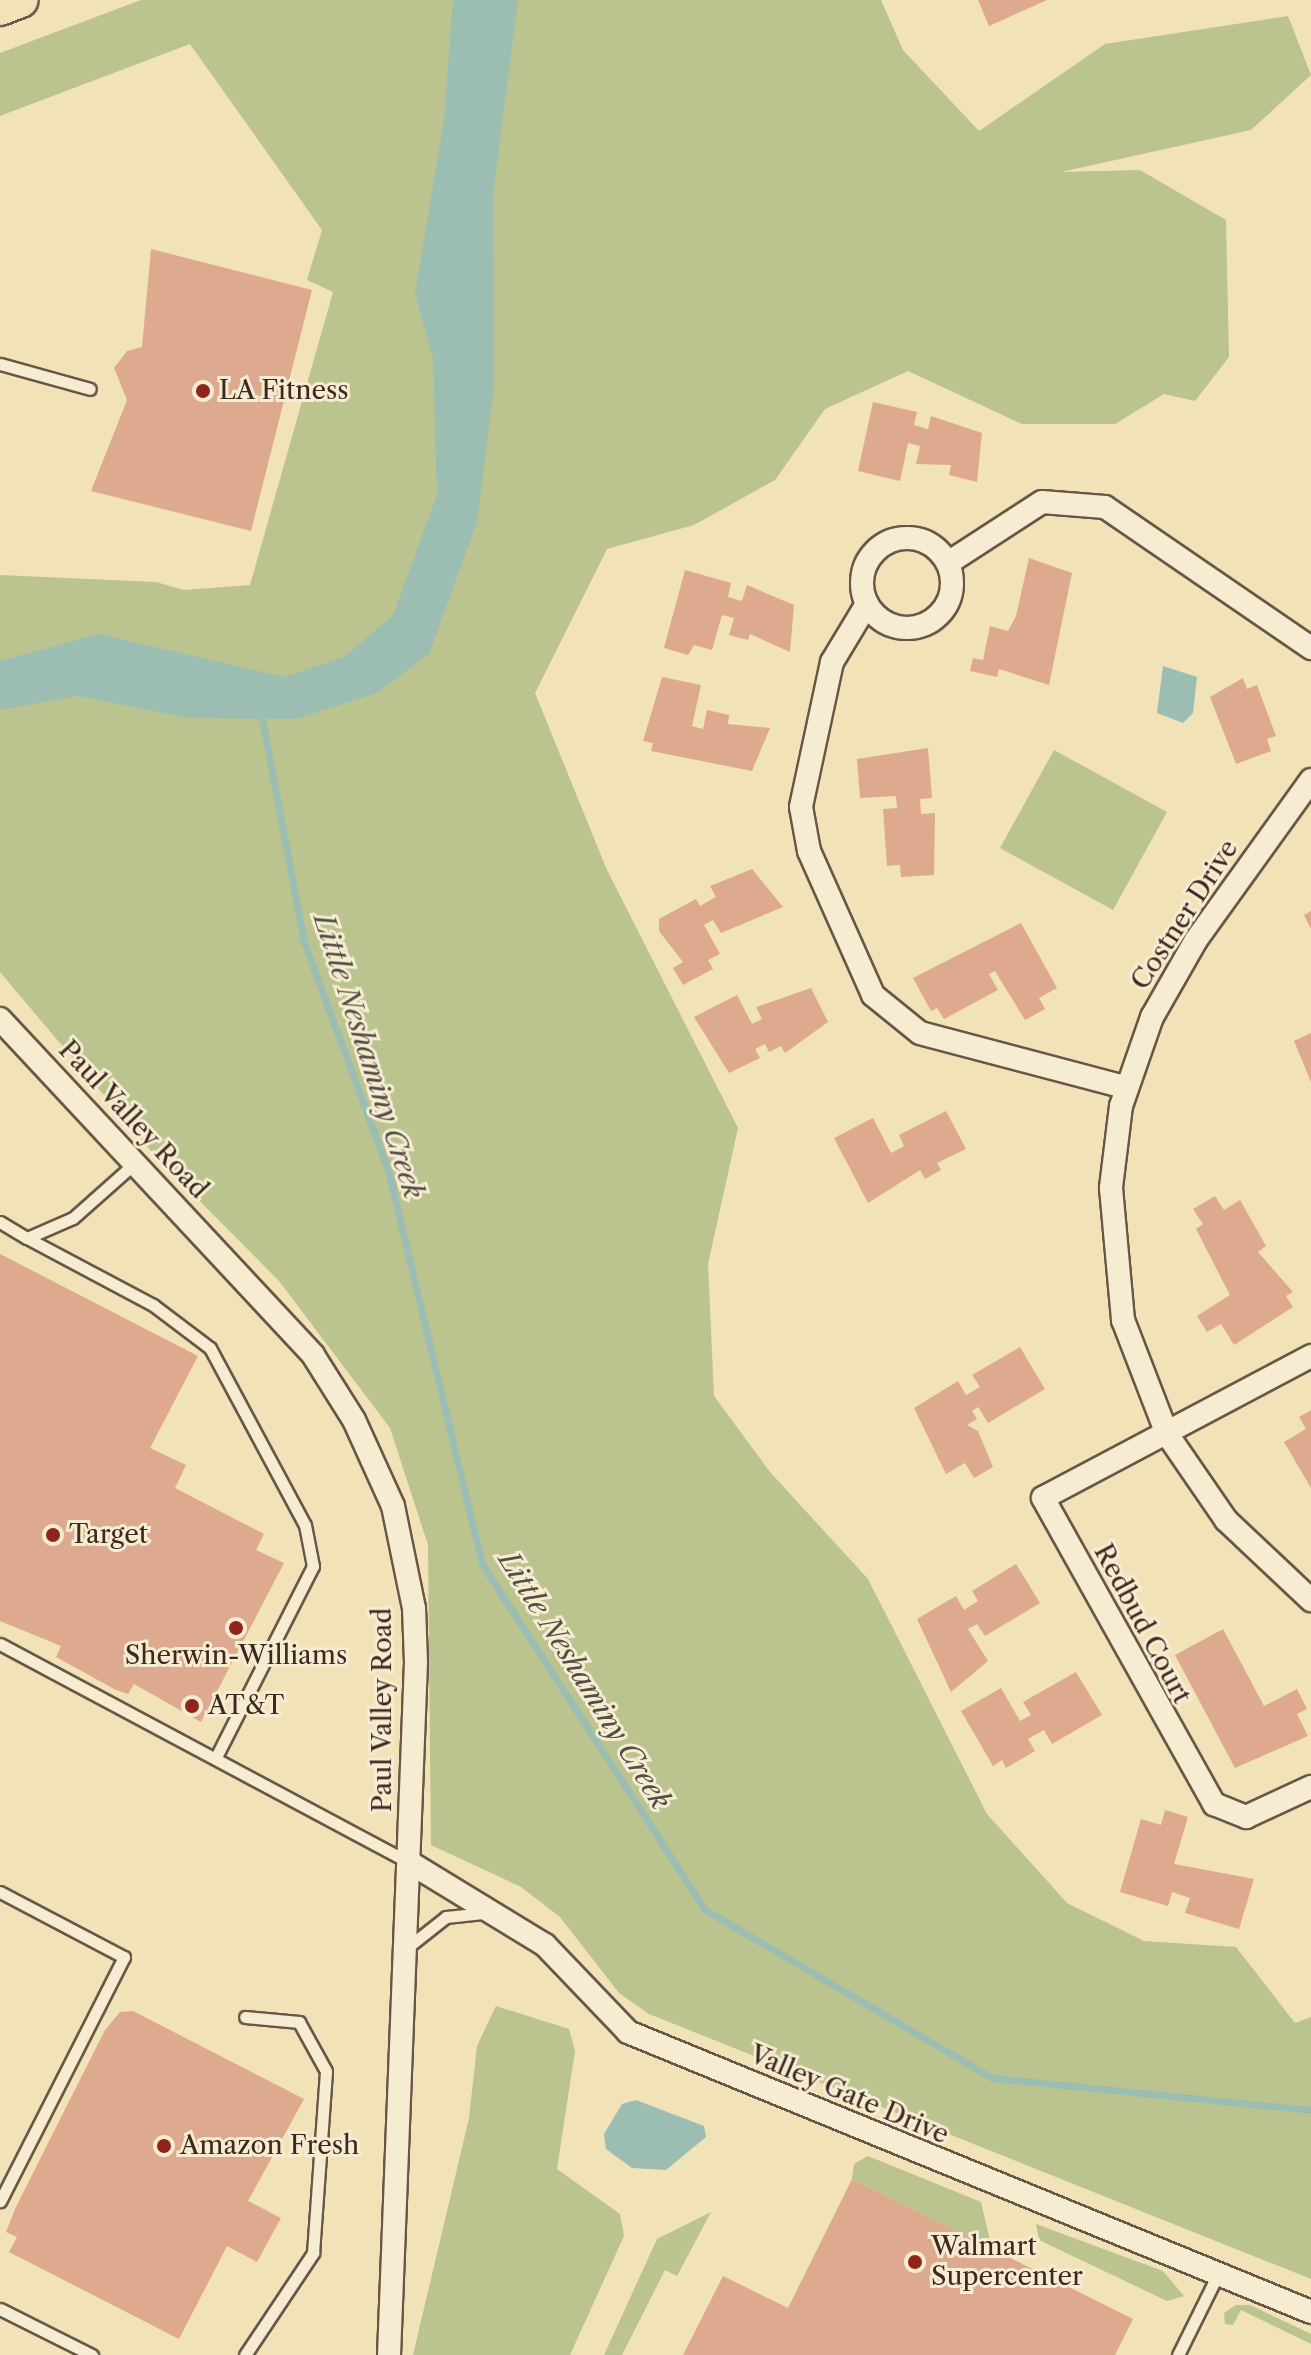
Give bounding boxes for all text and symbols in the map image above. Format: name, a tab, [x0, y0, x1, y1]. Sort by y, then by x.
place label: LA Fitness	[219, 375, 350, 407]
marker: LA Fitness	[194, 382, 212, 400]
street label: Costner Drive	[1125, 834, 1245, 996]
water label: Little Neshaminy Creek	[307, 909, 431, 1203]
street label: Paul Valley Road	[51, 1034, 215, 1206]
place label: Target	[69, 1519, 148, 1551]
marker: Target	[44, 1526, 62, 1544]
street label: Redbud Court	[1087, 1539, 1197, 1709]
water label: Little Neshaminy Creek	[492, 1545, 678, 1815]
street label: Paul Valley Road	[367, 1607, 399, 1813]
marker: Sherwin-Williams	[227, 1619, 245, 1637]
place label: Sherwin-Williams	[125, 1640, 347, 1672]
place label: AT&T	[208, 1690, 284, 1722]
marker: AT&T	[183, 1697, 201, 1715]
street label: Valley Gate Drive	[744, 2039, 954, 2151]
place label: Amazon Fresh	[180, 2130, 359, 2162]
marker: Amazon Fresh	[155, 2137, 173, 2155]
place label: Walmart Supercenter	[931, 2231, 1083, 2292]
marker: Walmart Supercenter	[906, 2253, 924, 2271]

